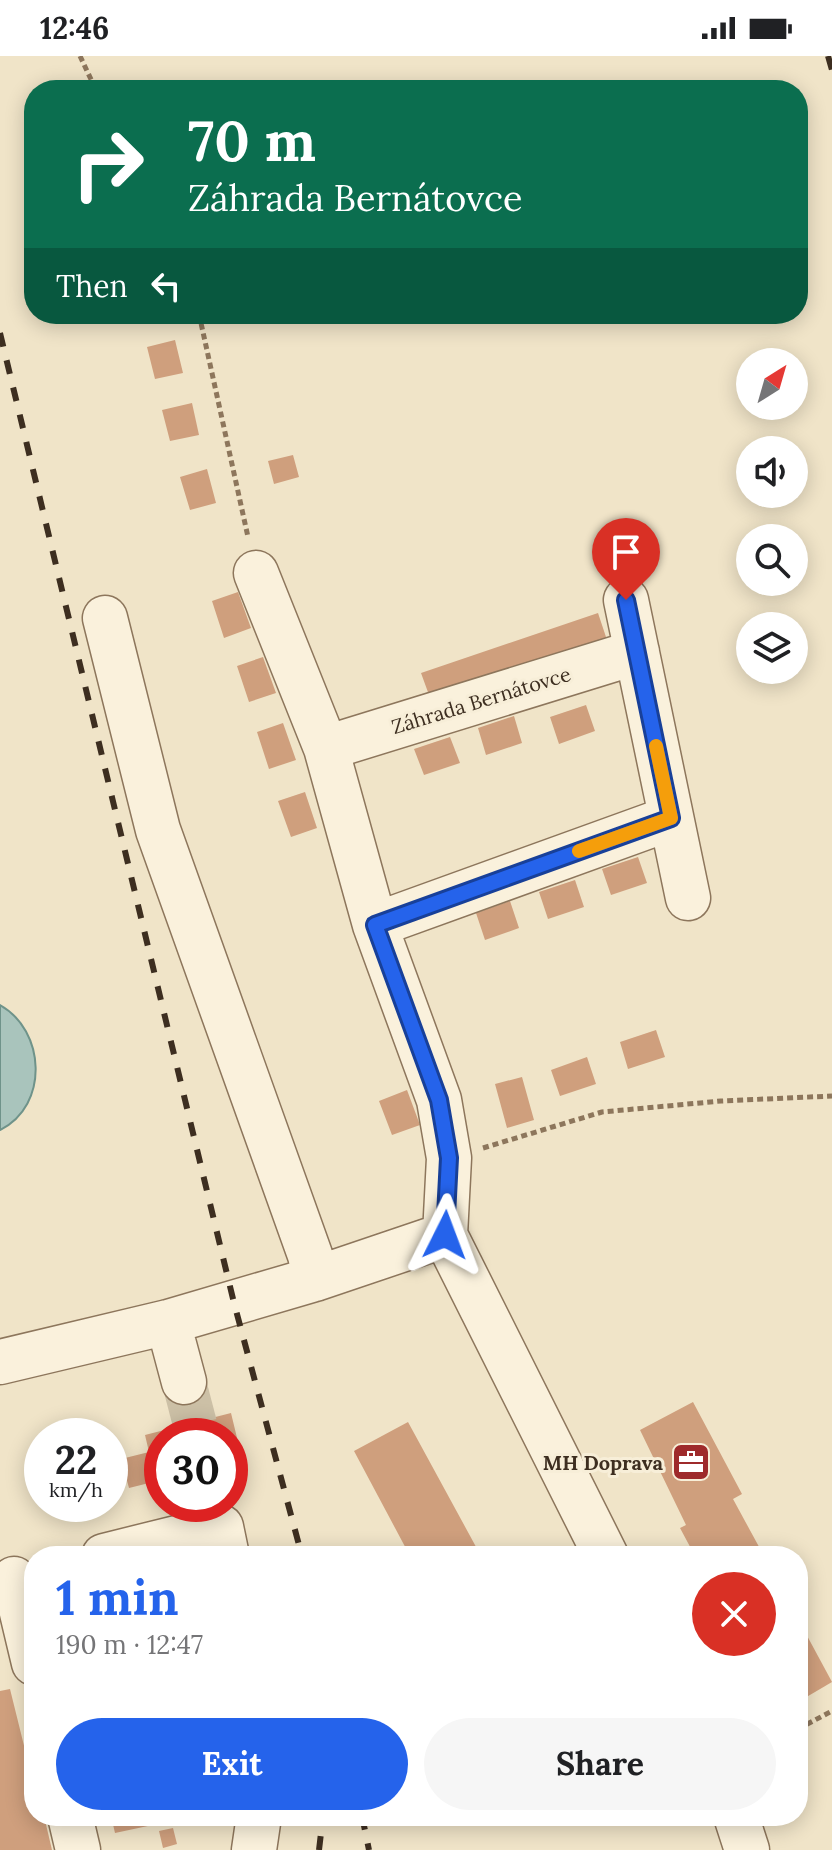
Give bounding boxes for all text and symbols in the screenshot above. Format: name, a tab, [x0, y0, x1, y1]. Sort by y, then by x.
text: 12:46	[40, 9, 109, 47]
text: 70 m	[188, 105, 316, 176]
icon: right	[56, 112, 160, 216]
text: Záhrada Bernátovce	[188, 175, 523, 221]
icon: left	[144, 264, 188, 308]
text: Then	[56, 267, 128, 305]
north arrow	[736, 348, 808, 420]
map controls	[736, 348, 808, 684]
button: sound	[736, 436, 808, 508]
pin	[592, 518, 660, 600]
button: search	[736, 524, 808, 596]
icon: arrive	[604, 530, 648, 574]
button: layers	[736, 612, 808, 684]
street label: Záhrada Bernátovce	[388, 661, 574, 739]
position arrow	[403, 1193, 487, 1277]
speed limit sign: 30	[144, 1418, 248, 1522]
text: 22	[55, 1434, 97, 1485]
office icon: MH Doprava	[670, 1441, 712, 1483]
place label: MH Doprava	[543, 1450, 664, 1475]
text: km/h	[49, 1477, 103, 1502]
text: 1 min	[56, 1567, 179, 1628]
button: close	[692, 1572, 776, 1656]
text: 190 m · 12:47	[56, 1628, 203, 1661]
button: Exit	[56, 1718, 408, 1810]
button: Share	[424, 1718, 776, 1810]

